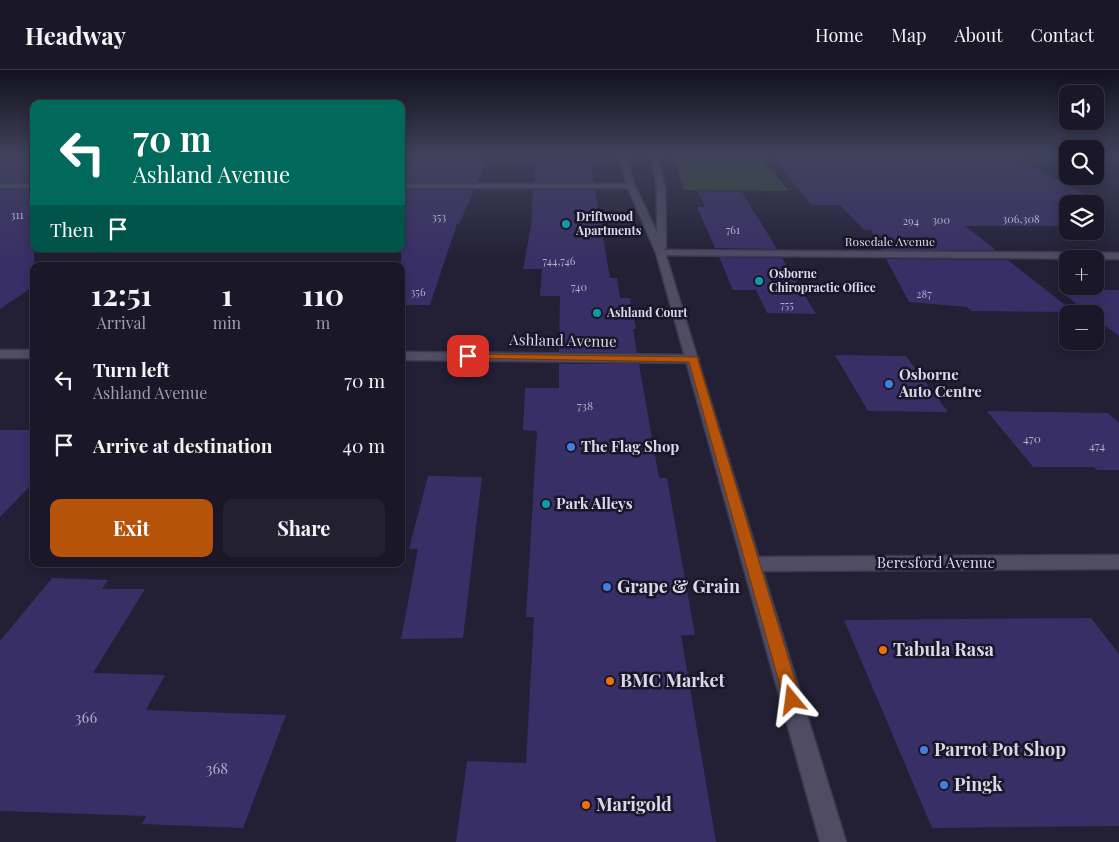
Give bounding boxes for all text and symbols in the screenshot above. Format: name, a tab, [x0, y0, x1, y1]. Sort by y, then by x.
text: Headway	[25, 19, 126, 51]
text: Home	[815, 23, 863, 47]
text: Map	[891, 23, 926, 47]
text: About	[954, 23, 1003, 47]
text: Contact	[1031, 23, 1094, 47]
map controls	[1059, 85, 1104, 350]
button: sound	[1059, 85, 1104, 130]
text: 70 m	[133, 114, 211, 161]
icon: left	[50, 120, 115, 185]
button: search	[1059, 140, 1104, 185]
text: Ashland Avenue	[133, 159, 290, 189]
button: layers	[1059, 195, 1104, 240]
house number: 311	[10, 207, 24, 222]
place label: Driftwood Apartments	[575, 208, 642, 238]
house number: 353	[432, 209, 446, 224]
house number: 306,308	[1002, 211, 1040, 226]
house number: 300	[932, 212, 950, 227]
house number: 294	[903, 213, 920, 228]
icon: arrive	[104, 215, 132, 243]
text: Then	[50, 216, 94, 242]
marker: Driftwood Apartments	[560, 218, 572, 230]
house number: 761	[726, 222, 740, 237]
street label: Rosedale Avenue	[845, 233, 935, 249]
button: +	[1059, 250, 1104, 295]
house number: 744,746	[542, 253, 576, 268]
place label: Osborne Chiropractic Office	[769, 265, 876, 295]
text: 12:51	[91, 274, 152, 314]
text: 1	[221, 274, 233, 314]
text: 110	[302, 274, 344, 314]
marker: Osborne Chiropractic Office	[753, 275, 765, 287]
house number: 740	[571, 279, 587, 294]
house number: 356	[410, 284, 426, 299]
house number: 287	[916, 286, 932, 301]
house number: 755	[780, 297, 794, 312]
place label: Ashland Court	[606, 304, 688, 320]
button: −	[1059, 305, 1104, 350]
marker: Ashland Court	[591, 307, 603, 319]
text: Arrival	[97, 312, 146, 333]
text: min	[213, 312, 241, 333]
text: m	[316, 312, 330, 333]
street label: Ashland Avenue	[508, 329, 617, 351]
pin	[447, 335, 489, 377]
icon: arrive	[454, 342, 482, 370]
text: Turn left	[93, 356, 170, 382]
place label: Osborne Auto Centre	[898, 364, 982, 401]
icon: left	[50, 366, 78, 394]
text: 70 m	[344, 367, 385, 393]
marker: Osborne Auto Centre	[883, 378, 895, 390]
text: Ashland Avenue	[93, 382, 207, 403]
house number: 738	[577, 397, 593, 413]
house number: 470	[1023, 430, 1041, 446]
icon: arrive	[50, 431, 78, 459]
text: Arrive at destination	[93, 432, 273, 458]
text: 40 m	[343, 432, 385, 458]
place label: The Flag Shop	[581, 436, 679, 456]
house number: 474	[1089, 437, 1105, 453]
marker: The Flag Shop	[565, 441, 577, 453]
place label: Park Alleys	[556, 493, 633, 513]
marker: Park Alleys	[540, 498, 552, 510]
button: Exit	[50, 499, 213, 557]
button: Share	[223, 499, 385, 557]
street label: Beresford Avenue	[877, 552, 995, 572]
place label: Grape & Grain	[617, 574, 740, 598]
marker: Grape & Grain	[601, 581, 613, 593]
place label: Tabula Rasa	[893, 637, 994, 661]
marker: Tabula Rasa	[877, 644, 889, 656]
place label: BMC Market	[620, 668, 725, 692]
position arrow	[765, 673, 817, 725]
marker: BMC Market	[604, 675, 616, 687]
house number: 366	[75, 707, 97, 727]
place label: Parrot Pot Shop	[934, 737, 1066, 761]
marker: Parrot Pot Shop	[918, 744, 930, 756]
house number: 368	[206, 758, 228, 778]
place label: Pingk	[954, 772, 1003, 796]
marker: Pingk	[938, 779, 950, 791]
place label: Marigold	[596, 792, 672, 816]
marker: Marigold	[580, 799, 592, 811]

